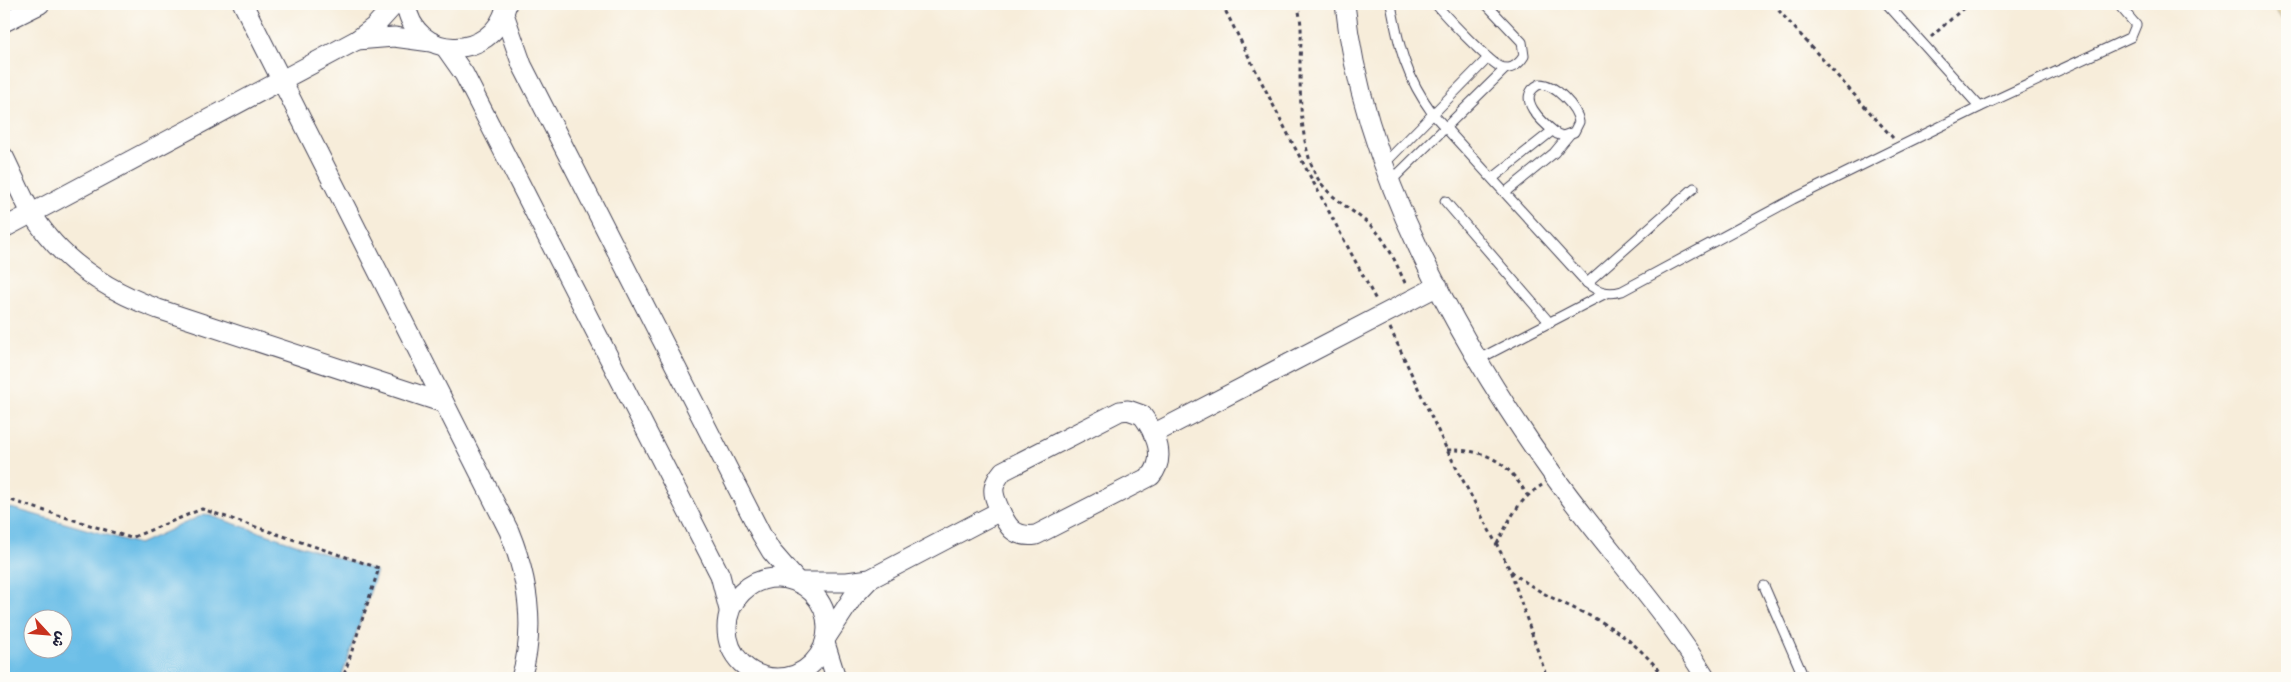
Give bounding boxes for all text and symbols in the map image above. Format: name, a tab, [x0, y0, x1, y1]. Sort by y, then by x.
north arrow	[22, 610, 72, 660]
text: ش	[48, 629, 70, 650]

